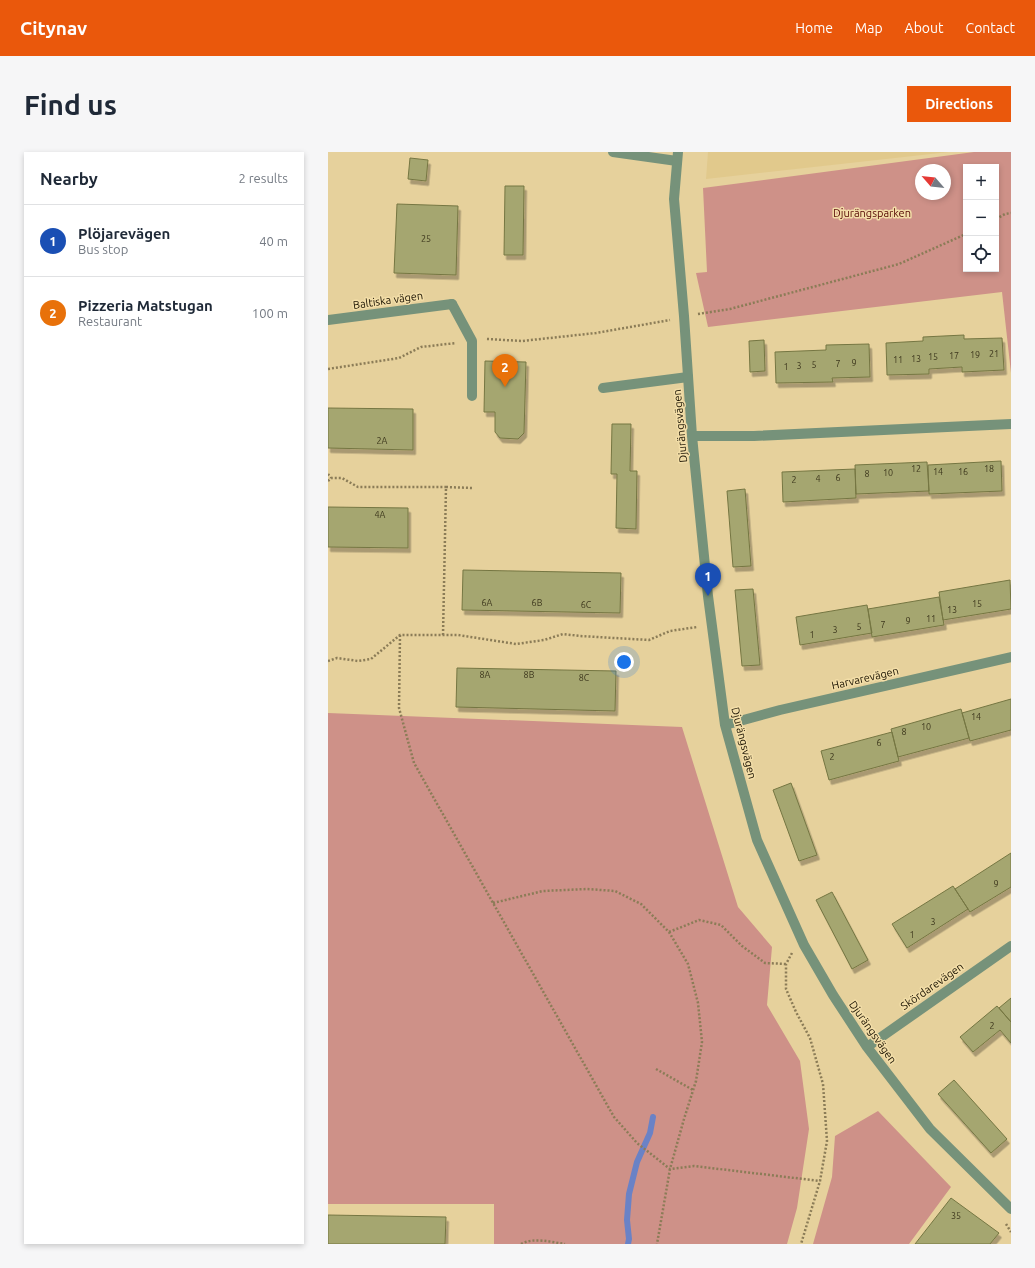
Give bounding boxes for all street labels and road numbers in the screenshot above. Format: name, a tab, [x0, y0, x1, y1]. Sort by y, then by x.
street label: Baltiska vägen	[352, 289, 424, 311]
street label: Djurängsvägen	[671, 389, 689, 463]
street label: Harvarevägen	[830, 664, 900, 692]
street label: Djurängsvägen	[729, 706, 759, 780]
street label: Skördarevägen	[898, 960, 966, 1012]
street label: Djurängsvägen	[847, 998, 899, 1066]

